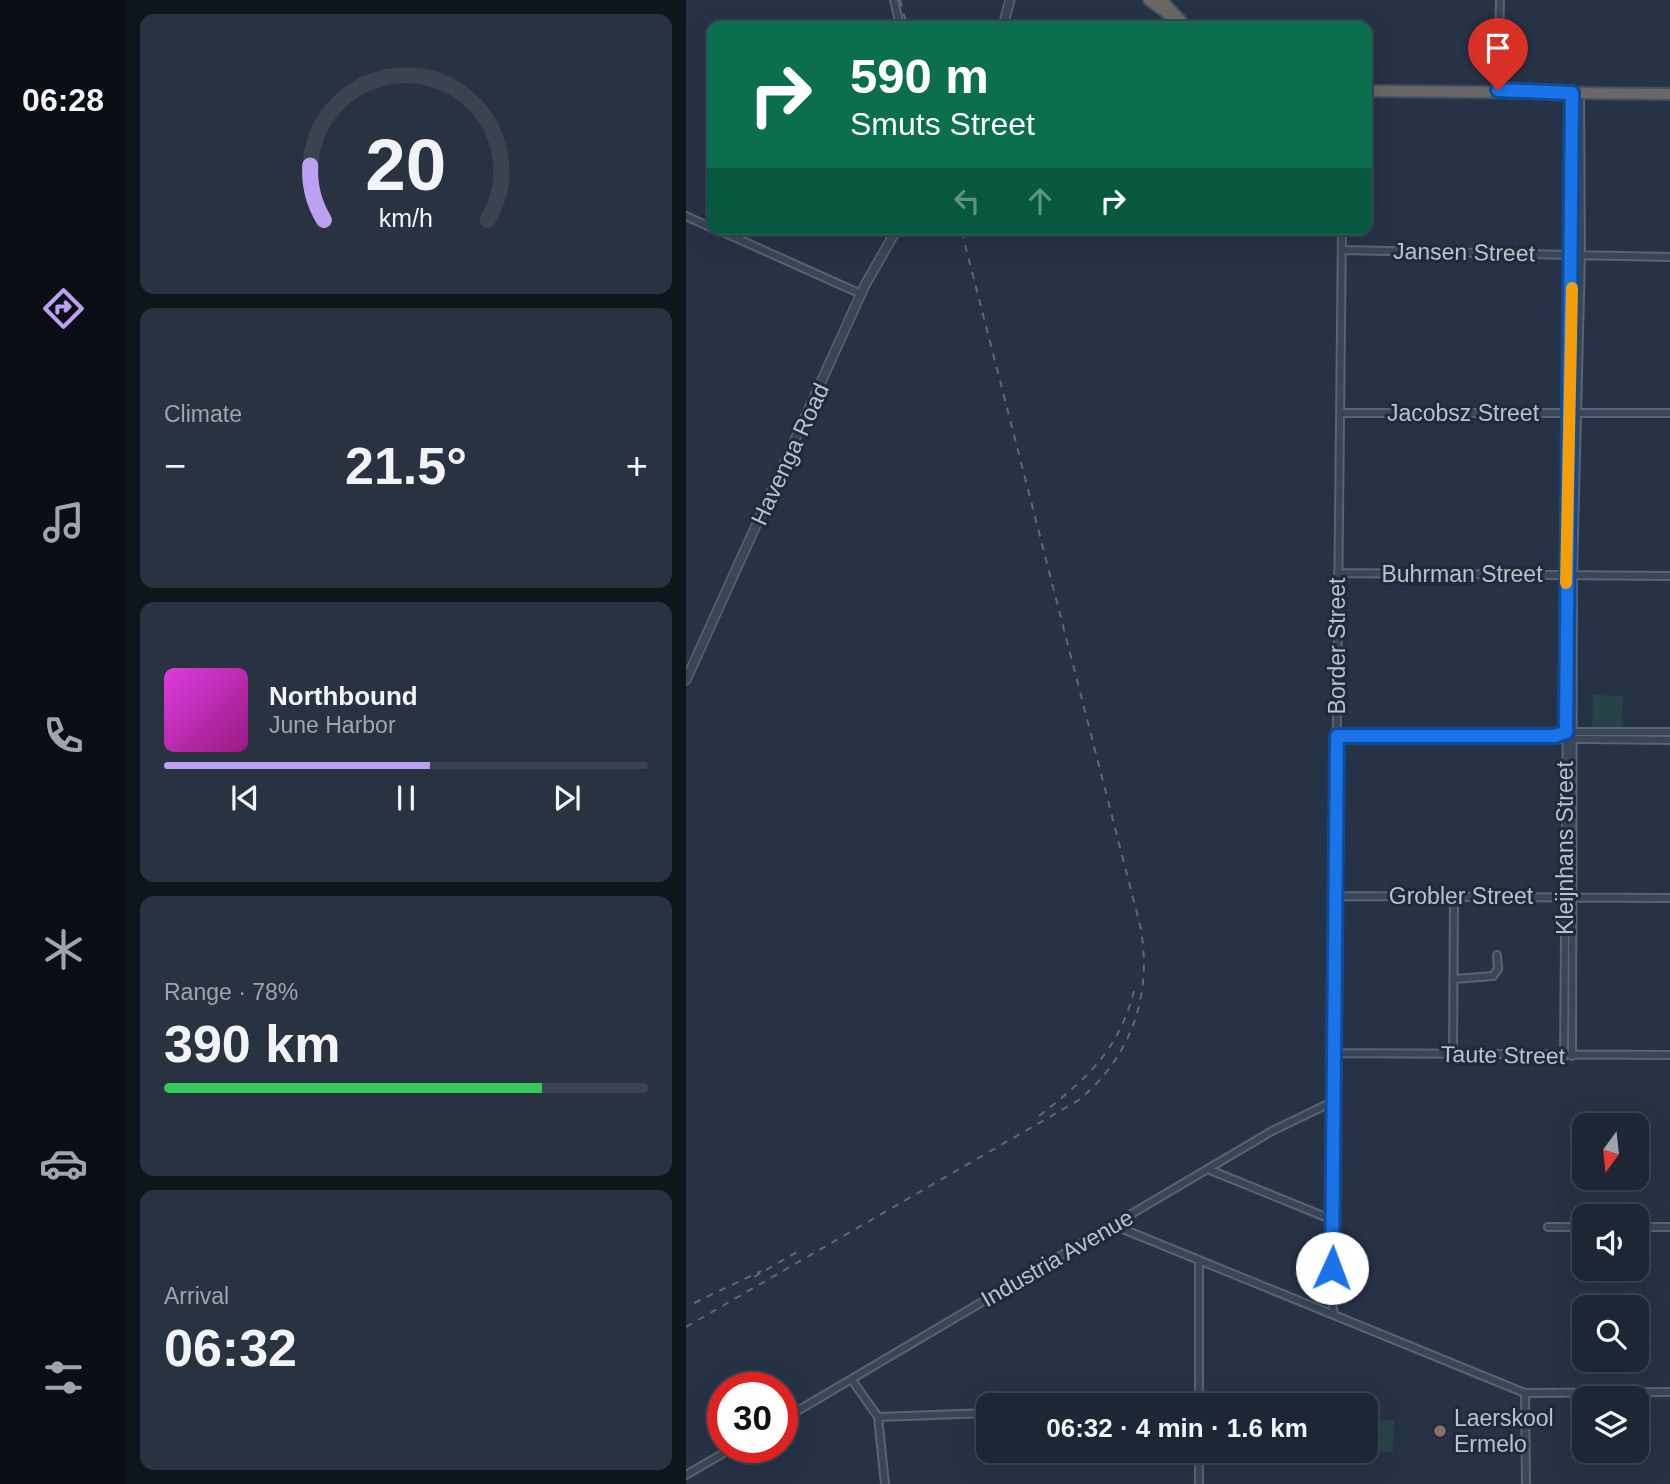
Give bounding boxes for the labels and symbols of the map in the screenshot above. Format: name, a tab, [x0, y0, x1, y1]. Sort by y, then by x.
pin	[1468, 18, 1528, 90]
street label: Jansen Street	[1393, 238, 1536, 266]
street label: Havenga Road	[746, 379, 834, 529]
street label: Jacobsz Street	[1387, 400, 1540, 426]
street label: Buhrman Street	[1381, 561, 1543, 587]
street label: Border Street	[1324, 577, 1350, 714]
street label: Kleijnhans Street	[1552, 760, 1578, 935]
street label: Grobler Street	[1389, 883, 1534, 909]
street label: Taute Street	[1441, 1041, 1566, 1069]
north arrow	[1572, 1113, 1648, 1190]
street label: Industria Avenue	[976, 1204, 1138, 1312]
position arrow	[1295, 1231, 1369, 1305]
speed limit sign: 30	[707, 1372, 798, 1463]
place label: Laerskool Ermelo	[1454, 1405, 1554, 1457]
marker: Laerskool Ermelo	[1432, 1423, 1448, 1439]

